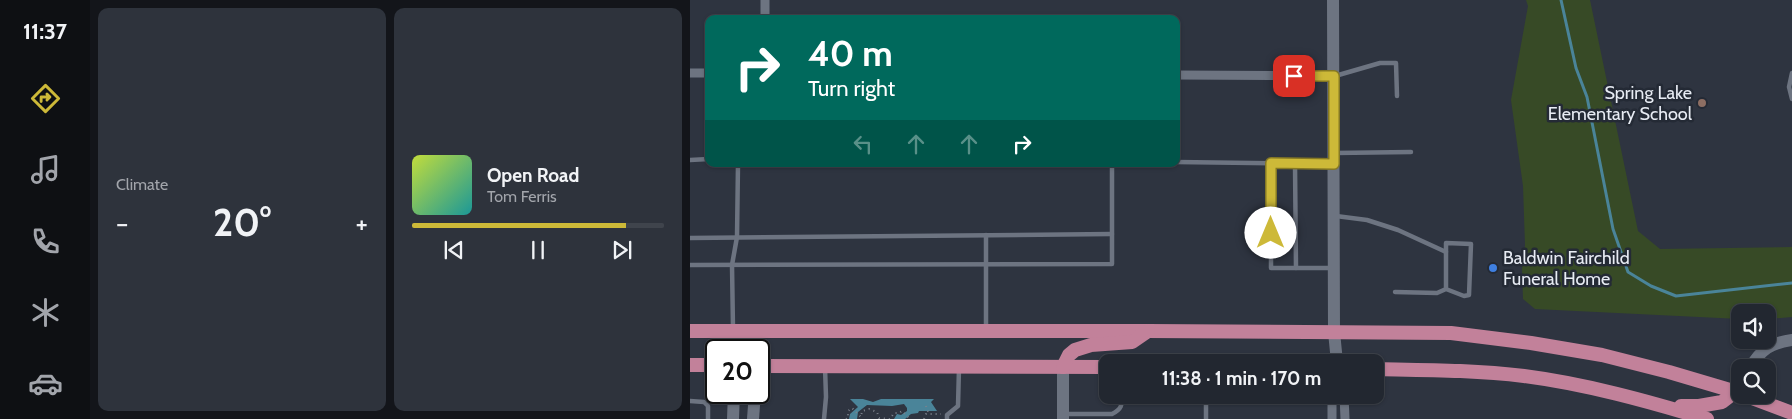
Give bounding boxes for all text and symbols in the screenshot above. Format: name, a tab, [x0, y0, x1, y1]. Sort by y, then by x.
text: 11:37	[23, 18, 67, 45]
text: 40 m	[808, 32, 893, 75]
icon: right	[725, 35, 790, 100]
pin	[1273, 55, 1315, 97]
icon: arrive	[1280, 62, 1308, 90]
text: Turn right	[808, 75, 895, 102]
icon: directions	[28, 81, 63, 116]
place label: Spring Lake Elementary School	[1548, 82, 1693, 125]
marker: Spring Lake Elementary School	[1696, 97, 1708, 109]
icon: left	[849, 130, 877, 158]
icon: ahead	[902, 130, 930, 158]
icon: ahead	[955, 130, 983, 158]
icon: right	[1008, 130, 1036, 158]
icon: music	[28, 152, 63, 187]
text: Open Road	[487, 164, 579, 187]
text: Climate	[116, 175, 168, 194]
text: Tom Ferris	[487, 187, 557, 206]
text: 20°	[213, 199, 271, 246]
text: −	[116, 206, 128, 240]
text: +	[356, 206, 368, 240]
position arrow	[1244, 206, 1296, 258]
icon: phone	[28, 224, 63, 259]
icon: previous	[440, 236, 468, 264]
icon: pause	[524, 236, 552, 264]
icon: next	[608, 236, 636, 264]
place label: Baldwin Fairchild Funeral Home	[1503, 247, 1630, 290]
marker: Baldwin Fairchild Funeral Home	[1487, 262, 1499, 274]
icon: climate	[28, 295, 63, 330]
map controls	[1731, 304, 1776, 404]
button: sound	[1731, 304, 1776, 349]
speed limit sign: 20	[705, 339, 770, 404]
button: search	[1731, 359, 1776, 404]
icon: car	[28, 366, 63, 401]
text: 11:38 · 1 min · 170 m	[1162, 367, 1321, 390]

